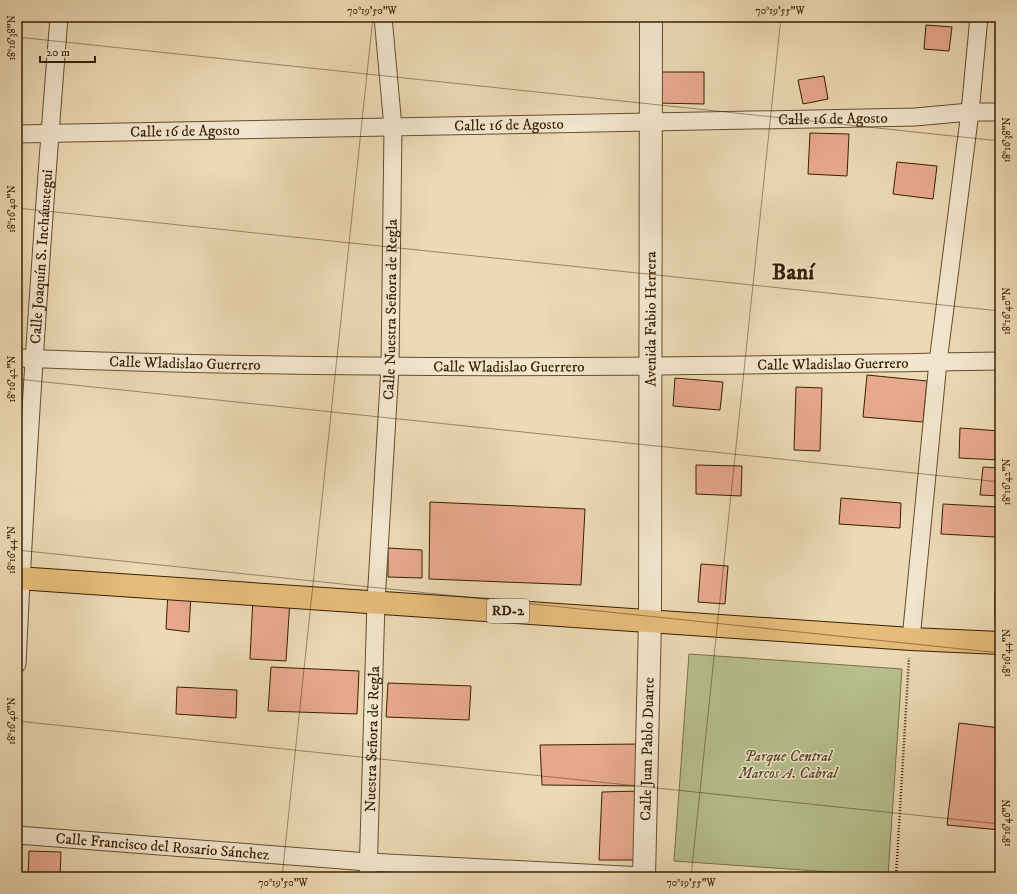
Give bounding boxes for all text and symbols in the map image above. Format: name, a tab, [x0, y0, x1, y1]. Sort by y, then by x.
text: 70°19'50"W	[347, 5, 398, 17]
text: 70°19'55"W	[755, 5, 805, 17]
text: 18°16'38"N	[6, 15, 18, 61]
scale bar	[40, 38, 95, 64]
text: 20 m	[46, 45, 70, 60]
street label: Calle 16 de Agosto	[778, 108, 888, 129]
street label: Calle 16 de Agosto	[454, 114, 564, 135]
text: 18°16'38"N	[1001, 117, 1013, 163]
street label: Calle 16 de Agosto	[130, 120, 240, 141]
street label: Calle Joaquín S. Incháustegui	[26, 169, 57, 345]
text: 18°16'40"N	[6, 185, 18, 233]
street label: Calle Nuestra Señora de Regla	[379, 218, 401, 400]
street label: Avenida Fabio Herrera	[641, 251, 660, 387]
district label: Baní	[772, 258, 816, 287]
text: 18°16'40"N	[1001, 287, 1013, 335]
street label: Calle Wladislao Guerrero	[109, 352, 261, 374]
street label: Calle Wladislao Guerrero	[757, 353, 909, 374]
text: 18°16'42"N	[6, 355, 18, 403]
street label: Calle Wladislao Guerrero	[433, 357, 585, 376]
text: 18°16'42"N	[1001, 458, 1013, 506]
text: 18°16'44"N	[6, 526, 18, 574]
road number: RD-2	[487, 599, 529, 623]
text: 18°16'44"N	[1001, 629, 1013, 677]
street label: Nuestra Señora de Regla	[360, 665, 384, 812]
street label: Calle Juan Pablo Duarte	[636, 677, 658, 821]
text: 18°16'46"N	[6, 697, 18, 745]
park label: Parque Central Marcos A. Cabral	[738, 747, 839, 783]
text: 18°16'46"N	[1001, 799, 1013, 847]
street label: Calle Francisco del Rosario Sánchez	[55, 829, 271, 864]
text: 70°19'50"W	[258, 877, 309, 889]
text: 70°19'55"W	[666, 877, 716, 889]

